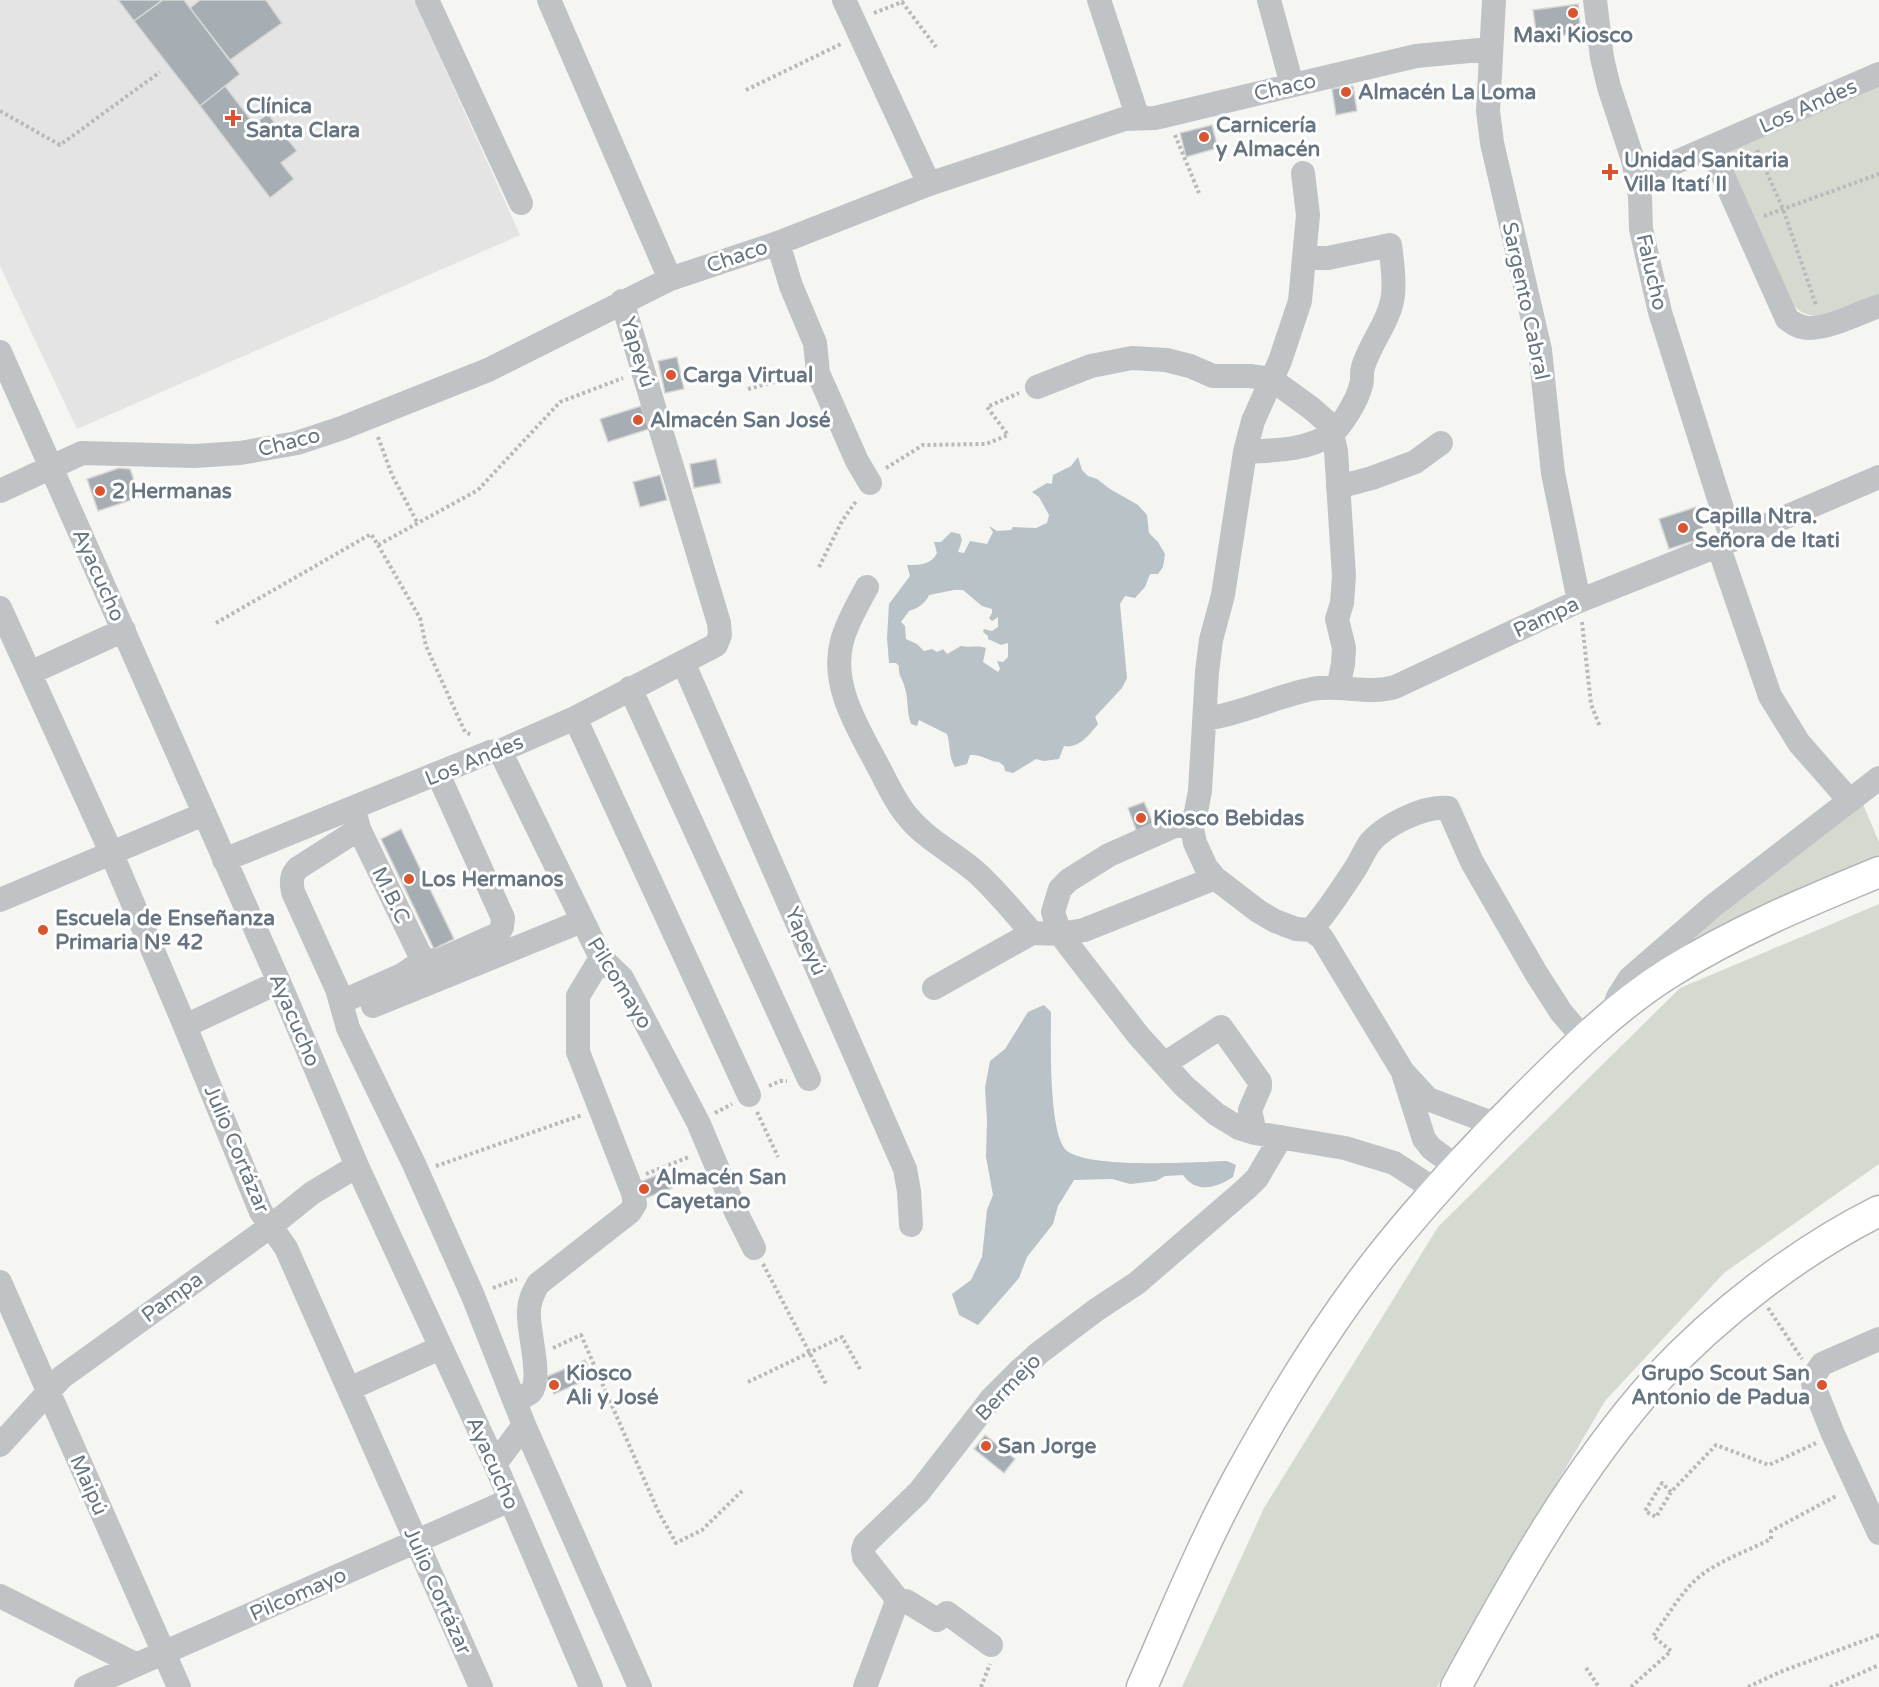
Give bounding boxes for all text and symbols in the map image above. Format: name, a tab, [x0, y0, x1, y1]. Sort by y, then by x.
marker: Maxi Kiosco	[1566, 6, 1580, 20]
place label: Maxi Kiosco	[1513, 23, 1633, 48]
street label: Chaco	[1252, 68, 1319, 107]
street label: Los Andes	[1756, 74, 1861, 139]
place label: Almacén La Loma	[1358, 80, 1536, 105]
marker: Almacén La Loma	[1339, 85, 1353, 99]
place label: Clínica Santa Clara	[246, 94, 360, 143]
marker: Clínica Santa Clara	[224, 109, 242, 127]
place label: Carnicería y Almacén	[1216, 113, 1320, 162]
marker: Carnicería y Almacén	[1197, 130, 1211, 144]
place label: Unidad Sanitaria Villa Itatí II	[1624, 148, 1789, 197]
marker: Unidad Sanitaria Villa Itatí II	[1601, 163, 1619, 181]
street label: Sargento Cabral	[1497, 220, 1554, 382]
street label: Falucho	[1631, 231, 1672, 313]
street label: Chaco	[703, 234, 771, 279]
street label: Yapeyú	[615, 314, 660, 391]
place label: Carga Virtual	[683, 363, 813, 388]
marker: Carga Virtual	[664, 368, 678, 382]
place label: Almacén San José	[650, 408, 831, 433]
marker: Almacén San José	[631, 413, 645, 427]
street label: Chaco	[255, 423, 323, 462]
place label: 2 Hermanas	[112, 479, 232, 504]
marker: 2 Hermanas	[93, 484, 107, 498]
place label: Capilla Ntra. Señora de Itati	[1695, 504, 1840, 553]
marker: Capilla Ntra. Señora de Itati	[1676, 521, 1690, 535]
street label: Ayacucho	[67, 525, 130, 625]
street label: Pampa	[1509, 591, 1583, 644]
street label: Los Andes	[421, 729, 527, 792]
place label: Kiosco Bebidas	[1153, 806, 1304, 831]
marker: Kiosco Bebidas	[1134, 811, 1148, 825]
street label: M.B.C	[366, 863, 415, 928]
place label: Los Hermanos	[421, 867, 564, 892]
marker: Los Hermanos	[402, 872, 416, 886]
street label: Yapeyú	[779, 903, 832, 979]
place label: Escuela de Enseñanza Primaria Nº 42	[55, 906, 275, 955]
marker: Escuela de Enseñanza Primaria Nº 42	[36, 923, 50, 937]
street label: Pilcomayo	[582, 933, 657, 1034]
street label: Ayacucho	[264, 970, 325, 1070]
street label: Julio Cortázar	[198, 1082, 275, 1217]
place label: Almacén San Cayetano	[656, 1165, 787, 1214]
marker: Almacén San Cayetano	[637, 1182, 651, 1196]
street label: Pampa	[137, 1267, 208, 1328]
street label: Bermejo	[970, 1349, 1046, 1426]
place label: Kiosco Ali y José	[566, 1361, 659, 1410]
place label: Grupo Scout San Antonio de Padua	[1631, 1361, 1810, 1410]
marker: Kiosco Ali y José	[547, 1378, 561, 1392]
marker: Grupo Scout San Antonio de Padua	[1815, 1378, 1829, 1392]
street label: Ayacucho	[461, 1413, 524, 1513]
place label: San Jorge	[998, 1434, 1097, 1459]
marker: San Jorge	[979, 1439, 993, 1453]
street label: Maipú	[64, 1451, 113, 1519]
street label: Julio Cortázar	[398, 1524, 477, 1659]
street label: Pilcomayo	[246, 1562, 350, 1627]

